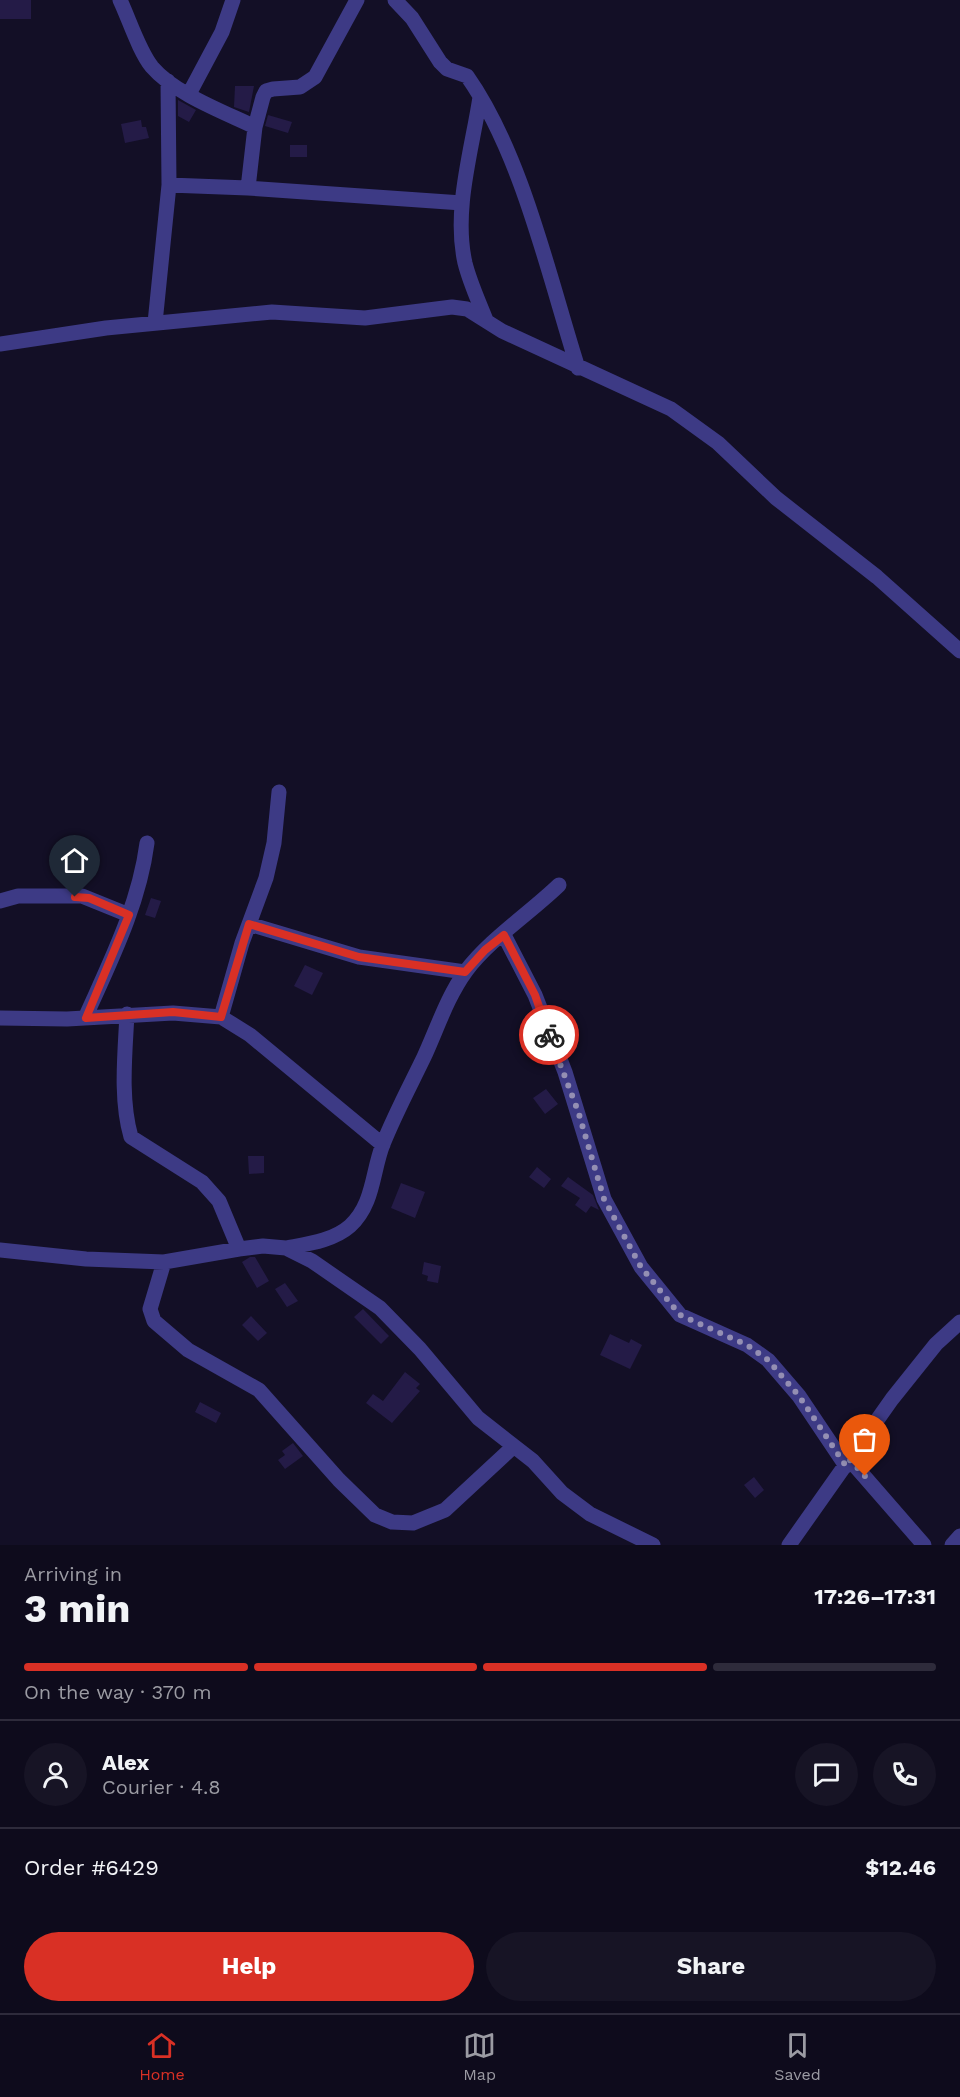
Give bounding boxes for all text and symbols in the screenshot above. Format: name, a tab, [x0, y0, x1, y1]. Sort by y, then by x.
pin	[49, 835, 100, 897]
icon: home	[58, 844, 91, 877]
courier	[519, 1005, 579, 1065]
icon: bike	[533, 1019, 566, 1052]
pin	[839, 1414, 890, 1476]
icon: bag	[848, 1423, 881, 1456]
text: Arriving in	[24, 1562, 122, 1586]
text: 17:26–17:31	[814, 1584, 936, 1609]
text: 3 min	[24, 1586, 131, 1631]
text: On the way · 370 m	[24, 1680, 212, 1704]
button: person	[24, 1743, 87, 1806]
button: chat	[795, 1743, 858, 1806]
button: phone	[873, 1743, 936, 1806]
text: Alex	[102, 1750, 149, 1775]
text: Courier · 4.8	[102, 1775, 221, 1799]
text: Order #6429	[24, 1855, 159, 1880]
text: $12.46	[865, 1855, 936, 1880]
button: Help	[24, 1932, 474, 2001]
button: Share	[486, 1932, 936, 2001]
tab: Home	[139, 2029, 185, 2084]
tab: Map	[463, 2029, 496, 2084]
tab: Saved	[774, 2029, 821, 2084]

